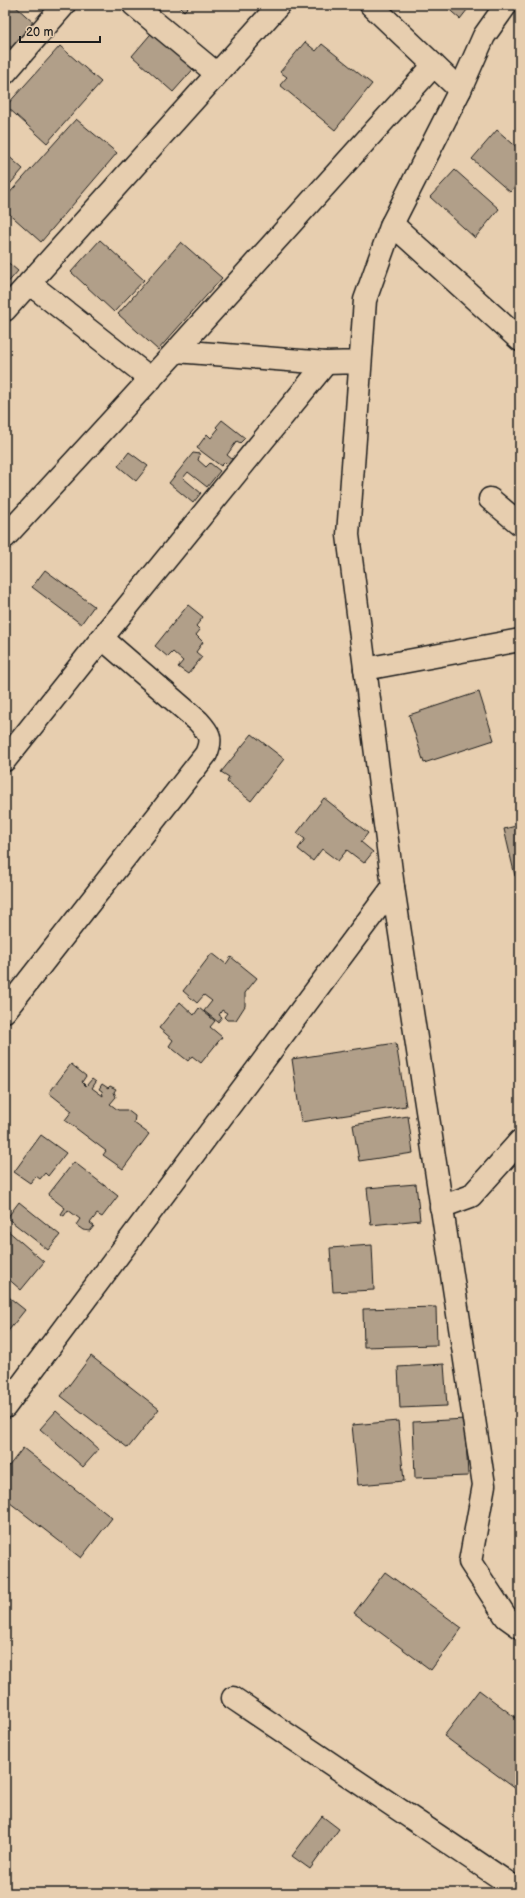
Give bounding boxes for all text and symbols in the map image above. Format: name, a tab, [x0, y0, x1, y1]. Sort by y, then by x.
scale bar	[20, 18, 100, 44]
text: 20 m	[26, 25, 53, 40]

